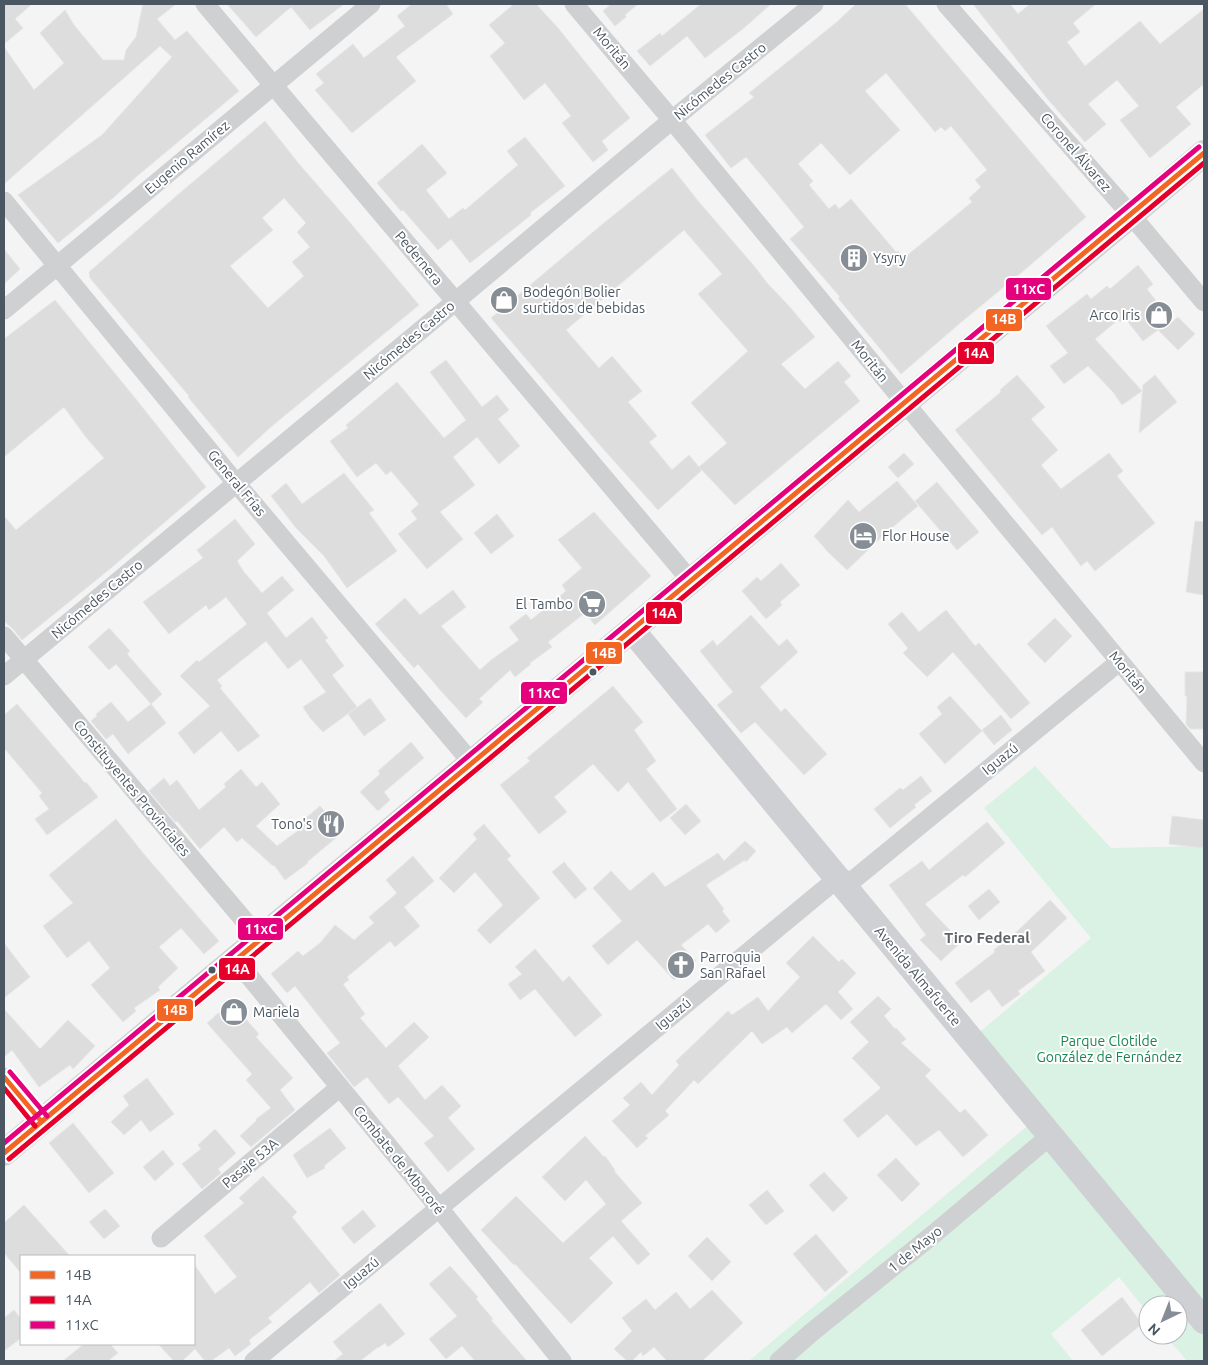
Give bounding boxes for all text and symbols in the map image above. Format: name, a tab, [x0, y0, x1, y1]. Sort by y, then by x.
street label: Moritán	[590, 24, 634, 72]
street label: Nicómedes Castro	[671, 39, 769, 123]
street label: Coronel Álvarez	[1037, 109, 1115, 195]
street label: Eugenio Ramírez	[142, 117, 232, 197]
street label: Pedernera	[392, 228, 446, 288]
building icon: Ysyry	[839, 243, 869, 273]
place label: Ysyry	[873, 250, 906, 266]
line badge: 11xC	[1005, 277, 1052, 301]
text: 11xC	[1013, 281, 1045, 297]
place label: Bodegón Bolier surtidos de bebidas	[523, 284, 645, 316]
shop icon: Bodegón Bolier surtidos de bebidas	[489, 285, 519, 315]
street label: Nicómedes Castro	[360, 297, 458, 383]
shop icon: Arco Iris	[1144, 300, 1174, 330]
place label: Arco Iris	[1089, 307, 1140, 323]
line badge: 14B	[985, 308, 1023, 332]
text: 14B	[991, 311, 1017, 327]
street label: Moritán	[848, 337, 892, 385]
line badge: 14A	[957, 341, 995, 365]
text: 14A	[963, 345, 989, 361]
street label: General Frías	[205, 447, 269, 519]
hotel icon: Flor House	[848, 521, 878, 551]
place label: Flor House	[882, 528, 949, 544]
street label: Nicómedes Castro	[48, 556, 146, 642]
supermarket icon: El Tambo	[577, 589, 607, 619]
place label: El Tambo	[515, 596, 573, 612]
line badge: 14A	[645, 601, 683, 625]
text: 14A	[651, 605, 677, 621]
line badge: 14B	[585, 641, 623, 665]
text: 14B	[591, 645, 617, 661]
street label: Moritán	[1106, 648, 1150, 696]
unlabelled marker	[588, 667, 598, 677]
line badge: 11xC	[520, 681, 568, 705]
text: 11xC	[528, 685, 560, 701]
street label: Constituyentes Provinciales	[70, 717, 194, 859]
street label: Iguazú	[979, 740, 1021, 778]
restaurant icon: Tono's	[316, 809, 346, 839]
place label: Tono's	[271, 816, 312, 832]
line badge: 11xC	[237, 917, 284, 941]
text: 11xC	[245, 921, 277, 937]
street label: Avenida Almafuerte	[872, 923, 964, 1029]
district label: Tiro Federal	[944, 929, 1030, 946]
place label: Parroquia San Rafael	[700, 949, 766, 981]
church icon: Parroquia San Rafael	[666, 950, 696, 980]
line badge: 14A	[218, 957, 256, 981]
text: 14A	[224, 961, 250, 977]
unlabelled marker	[207, 965, 217, 975]
street label: Iguazú	[652, 995, 694, 1033]
shop icon: Mariela	[219, 997, 249, 1027]
line badge: 14B	[156, 998, 194, 1022]
text: 14B	[162, 1002, 188, 1018]
place label: Mariela	[253, 1004, 300, 1020]
park label: Parque Clotilde González de Fernández	[1036, 1033, 1182, 1065]
street label: Combate de Mbororé	[350, 1103, 448, 1217]
street label: Pasaje 53A	[219, 1135, 281, 1191]
street label: 1 de Mayo	[885, 1222, 945, 1276]
street label: Iguazú	[340, 1254, 382, 1292]
legend	[20, 1255, 195, 1345]
text: 14B	[65, 1266, 91, 1283]
text: 14A	[65, 1291, 92, 1308]
north arrow	[1138, 1295, 1188, 1345]
text: 11xC	[65, 1316, 99, 1333]
text: N	[1145, 1320, 1163, 1339]

